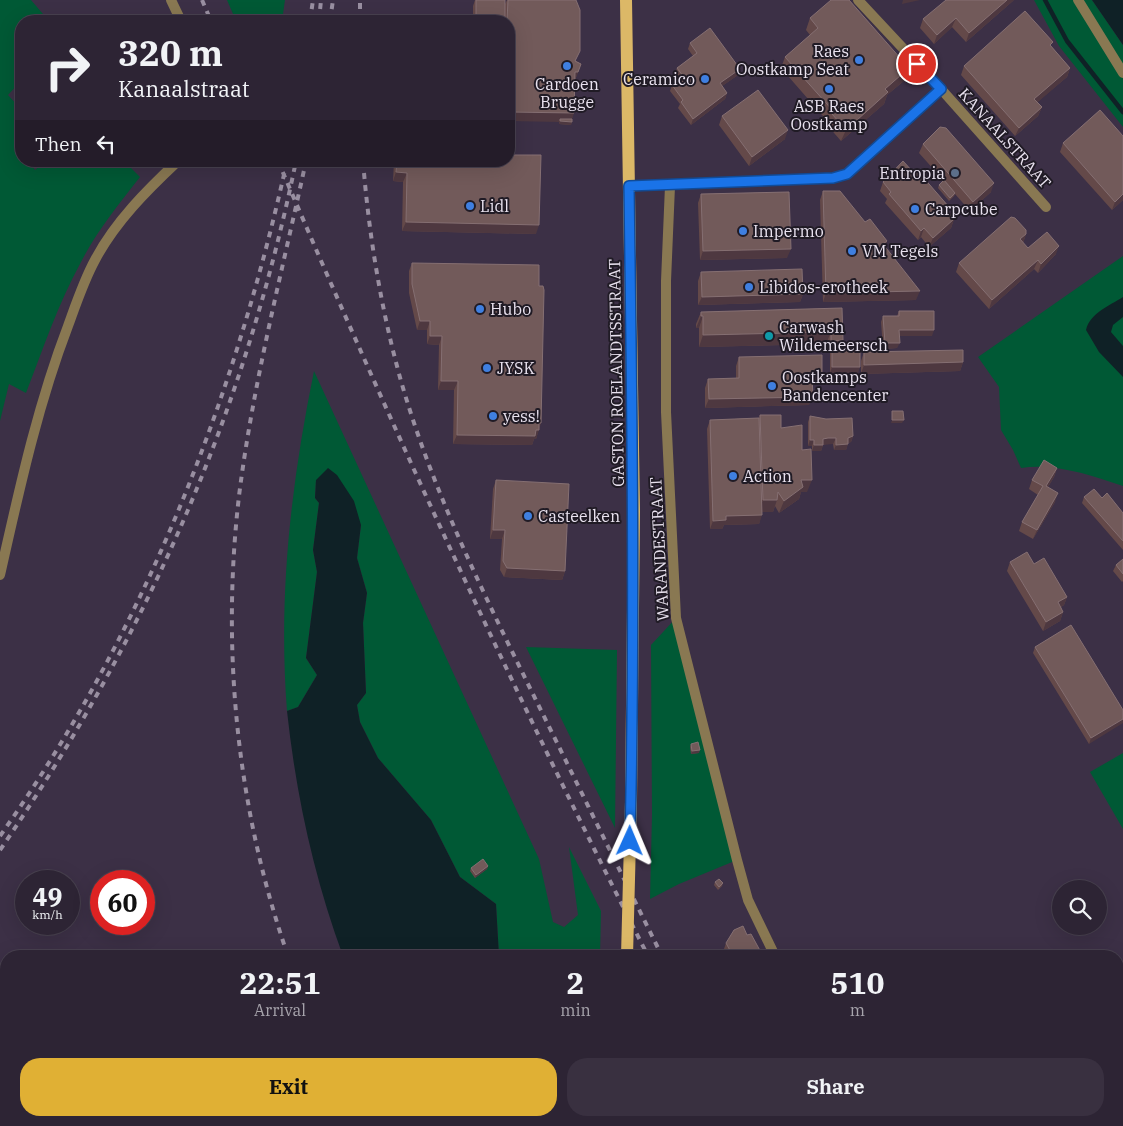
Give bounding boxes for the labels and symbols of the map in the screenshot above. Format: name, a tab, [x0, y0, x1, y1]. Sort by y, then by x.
place label: Raes Oostkamp Seat	[736, 41, 849, 79]
pin	[896, 43, 938, 85]
marker: Raes Oostkamp Seat	[853, 54, 865, 66]
marker: Cardoen Brugge	[561, 60, 573, 72]
place label: Ceramico	[623, 69, 695, 89]
marker: Ceramico	[699, 73, 711, 85]
place label: Cardoen Brugge	[535, 74, 599, 112]
marker: ASB Raes Oostkamp	[823, 83, 835, 95]
street label: KANAALSTRAAT	[955, 84, 1055, 192]
place label: ASB Raes Oostkamp	[791, 96, 868, 134]
place label: Entropia	[879, 163, 945, 183]
marker: Entropia	[949, 167, 961, 179]
place label: Lidl	[480, 196, 509, 216]
place label: Carpcube	[925, 199, 997, 219]
marker: Lidl	[464, 200, 476, 212]
marker: Carpcube	[909, 203, 921, 215]
place label: Impermo	[753, 221, 824, 241]
marker: Impermo	[737, 225, 749, 237]
place label: VM Tegels	[862, 241, 938, 261]
marker: VM Tegels	[846, 245, 858, 257]
street label: GASTON ROELANDTSSTRAAT	[604, 259, 628, 487]
place label: Libidos-erotheek	[759, 277, 889, 297]
marker: Libidos-erotheek	[743, 281, 755, 293]
place label: Hubo	[490, 299, 531, 319]
marker: Hubo	[474, 303, 486, 315]
place label: Carwash Wildemeersch	[779, 317, 888, 355]
marker: Carwash Wildemeersch	[763, 330, 775, 342]
place label: JYSK	[497, 358, 535, 378]
marker: JYSK	[481, 362, 493, 374]
place label: Oostkamps Bandencenter	[782, 367, 888, 405]
marker: Oostkamps Bandencenter	[766, 380, 778, 392]
place label: yess!	[503, 406, 540, 426]
marker: yess!	[487, 410, 499, 422]
place label: Action	[743, 466, 792, 486]
marker: Action	[727, 470, 739, 482]
street label: WARANDESTRAAT	[645, 477, 673, 621]
place label: Casteelken	[538, 506, 620, 526]
marker: Casteelken	[522, 510, 534, 522]
position arrow	[603, 814, 655, 866]
speed limit sign: 60	[90, 870, 155, 935]

